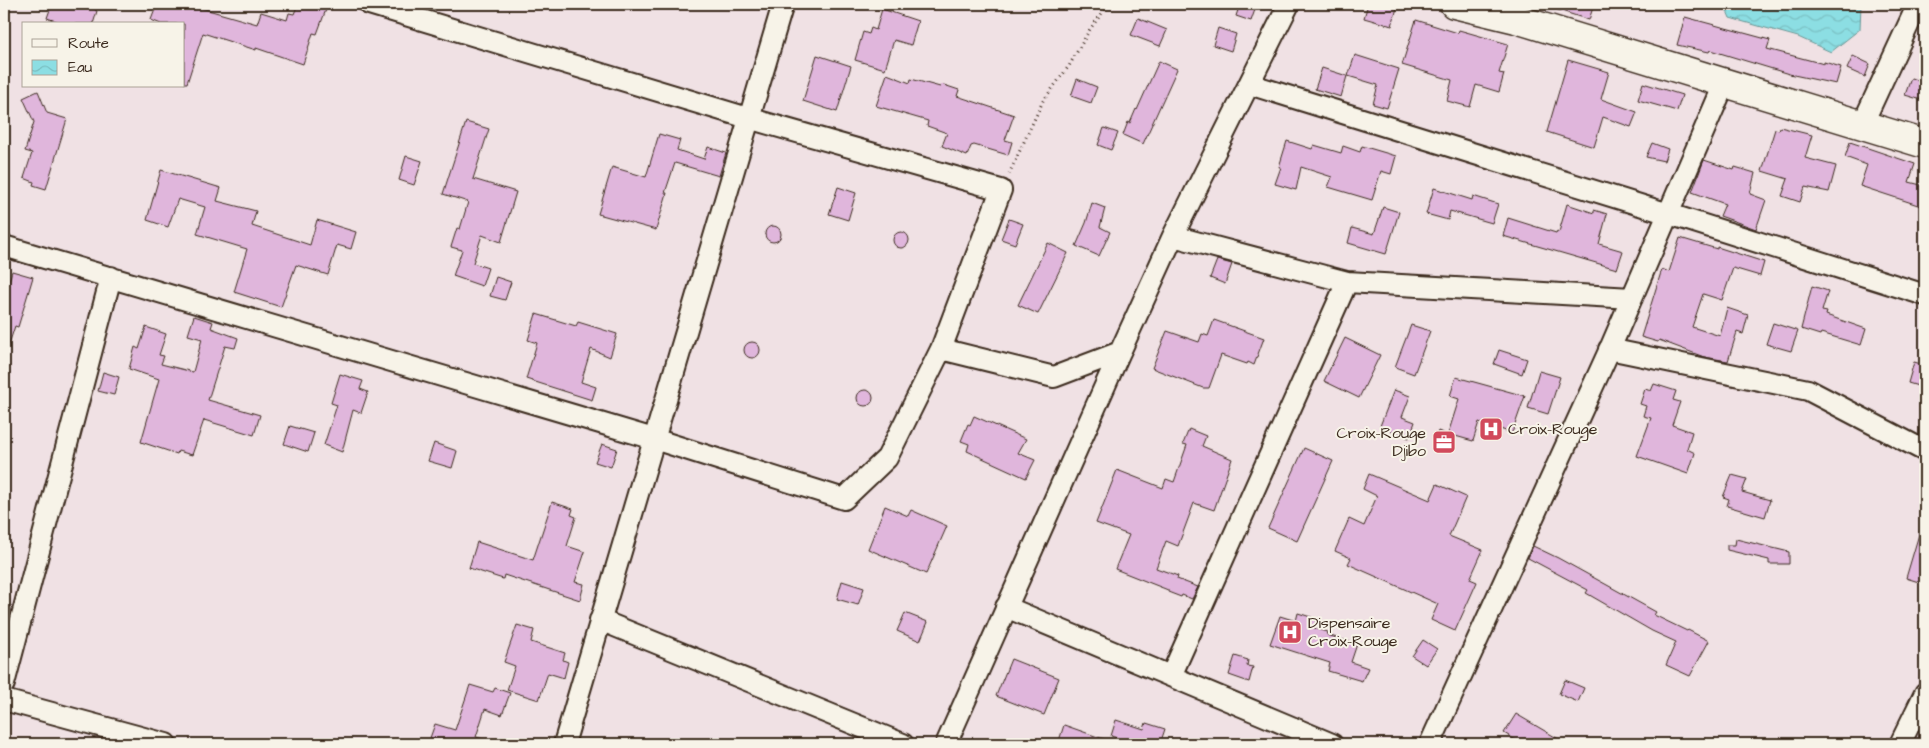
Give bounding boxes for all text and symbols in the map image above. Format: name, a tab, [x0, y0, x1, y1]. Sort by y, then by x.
legend	[22, 22, 185, 88]
text: Route	[68, 33, 109, 54]
text: Eau	[68, 57, 93, 78]
hospital icon: Croix-Rouge	[1478, 416, 1504, 442]
place label: Croix-Rouge	[1508, 418, 1598, 441]
place label: Croix-Rouge Djibo	[1336, 422, 1426, 462]
office icon: Croix-Rouge Djibo	[1431, 429, 1457, 455]
place label: Dispensaire Croix-Rouge	[1308, 612, 1398, 653]
hospital icon: Dispensaire Croix-Rouge	[1277, 619, 1303, 645]

